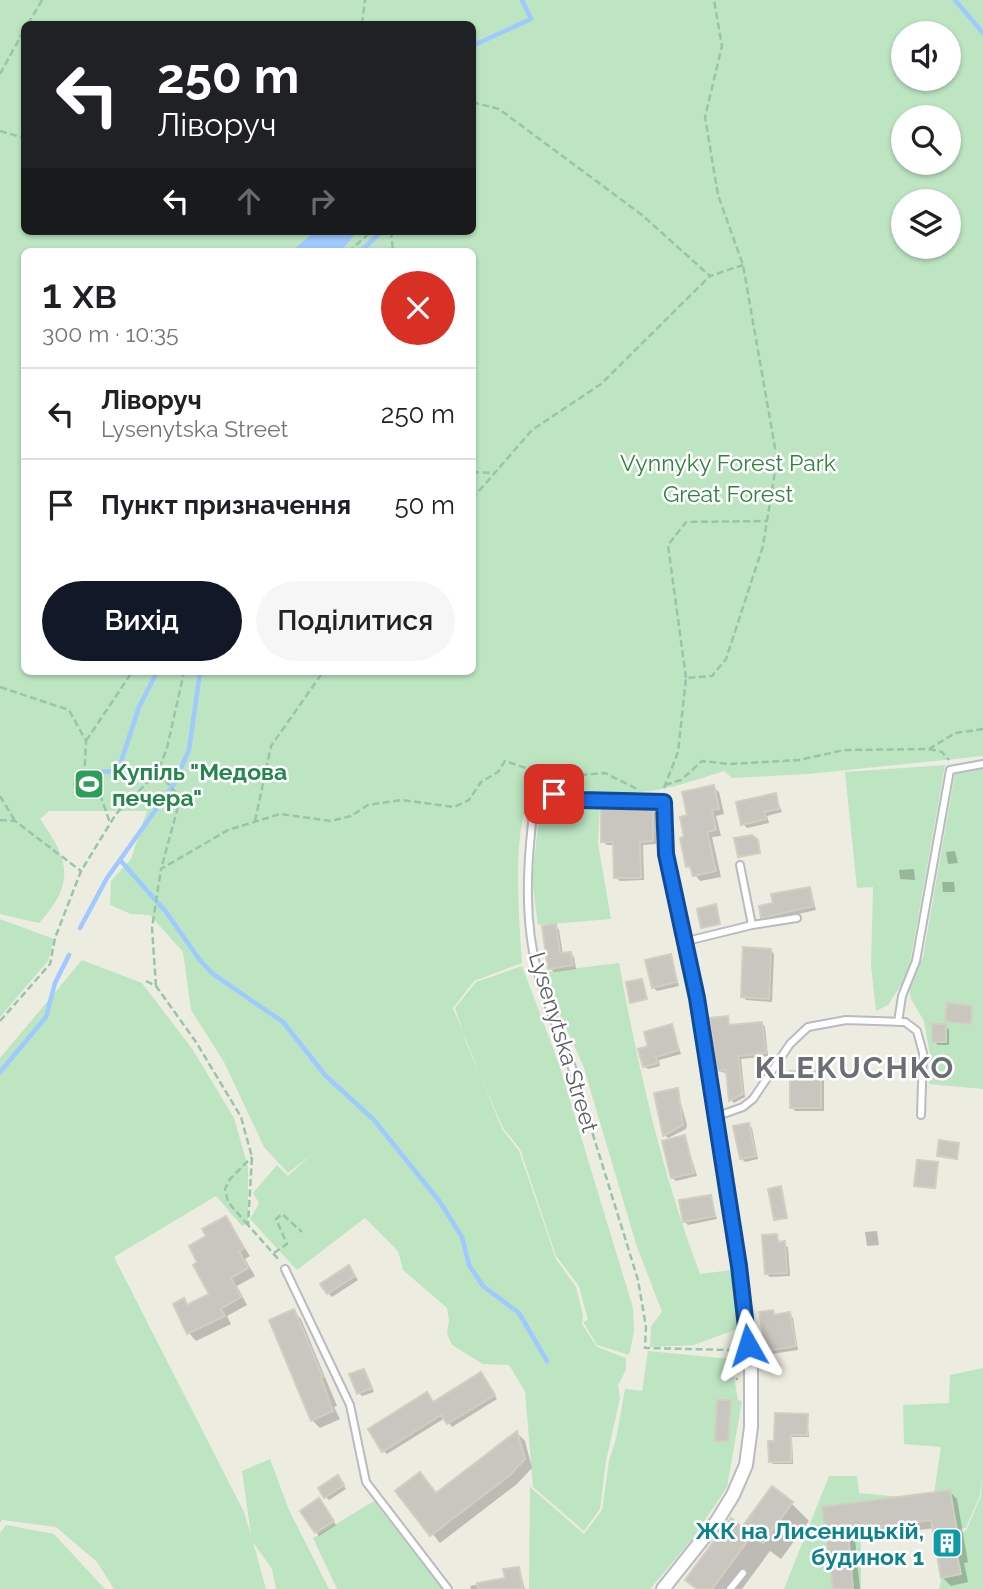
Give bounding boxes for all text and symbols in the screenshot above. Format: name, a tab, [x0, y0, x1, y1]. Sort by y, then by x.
map controls	[891, 21, 961, 259]
button: sound	[891, 21, 961, 91]
text: 250 m	[157, 47, 299, 104]
icon: left	[42, 49, 133, 140]
button: search	[891, 105, 961, 175]
text: Ліворуч	[157, 106, 276, 143]
icon: left	[157, 182, 195, 220]
icon: ahead	[230, 182, 268, 220]
icon: right	[303, 182, 341, 220]
button: layers	[891, 189, 961, 259]
text: 1 хв	[42, 269, 117, 318]
button: close	[381, 271, 455, 345]
text: 300 m · 10:35	[42, 320, 179, 347]
text: Ліворуч	[101, 385, 202, 415]
icon: left	[42, 395, 80, 433]
text: 250 m	[381, 399, 455, 429]
text: Lysenytska Street	[101, 415, 288, 442]
park label: Vynnyky Forest Park	[620, 449, 836, 476]
park label: Great Forest	[663, 480, 793, 507]
icon: arrive	[42, 486, 80, 524]
text: Пункт призначення	[101, 490, 351, 520]
text: 50 m	[394, 490, 455, 520]
button: Вихід	[42, 581, 242, 661]
button: Поділитися	[256, 581, 455, 661]
place label: Купіль "Медова печера"	[112, 758, 287, 811]
pin	[524, 764, 584, 824]
sports icon: Купіль "Медова печера"	[72, 767, 106, 801]
icon: arrive	[535, 775, 573, 813]
street label: Lysenytska Street	[524, 949, 604, 1136]
district label: KLEKUCHKO	[755, 1050, 955, 1085]
position arrow	[711, 1308, 785, 1382]
place label: ЖК на Лисеницькій, будинок 1	[695, 1517, 924, 1570]
building icon: ЖК на Лисеницькій, будинок 1	[930, 1526, 964, 1560]

